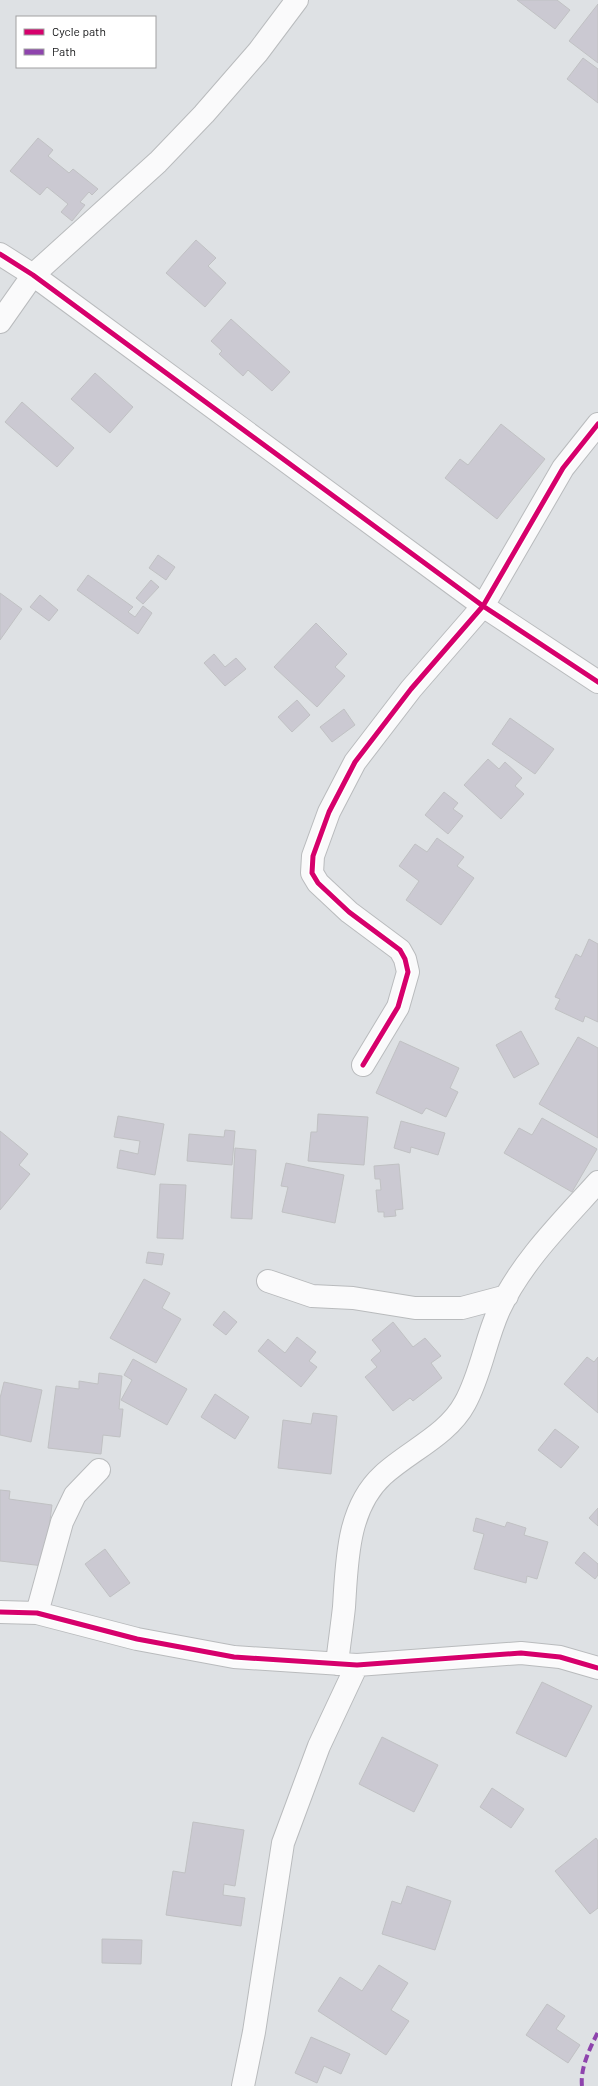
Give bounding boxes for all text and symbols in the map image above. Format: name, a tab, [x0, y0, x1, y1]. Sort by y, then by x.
legend	[16, 16, 156, 68]
text: Cycle path	[52, 24, 106, 38]
text: Path	[52, 44, 76, 58]

